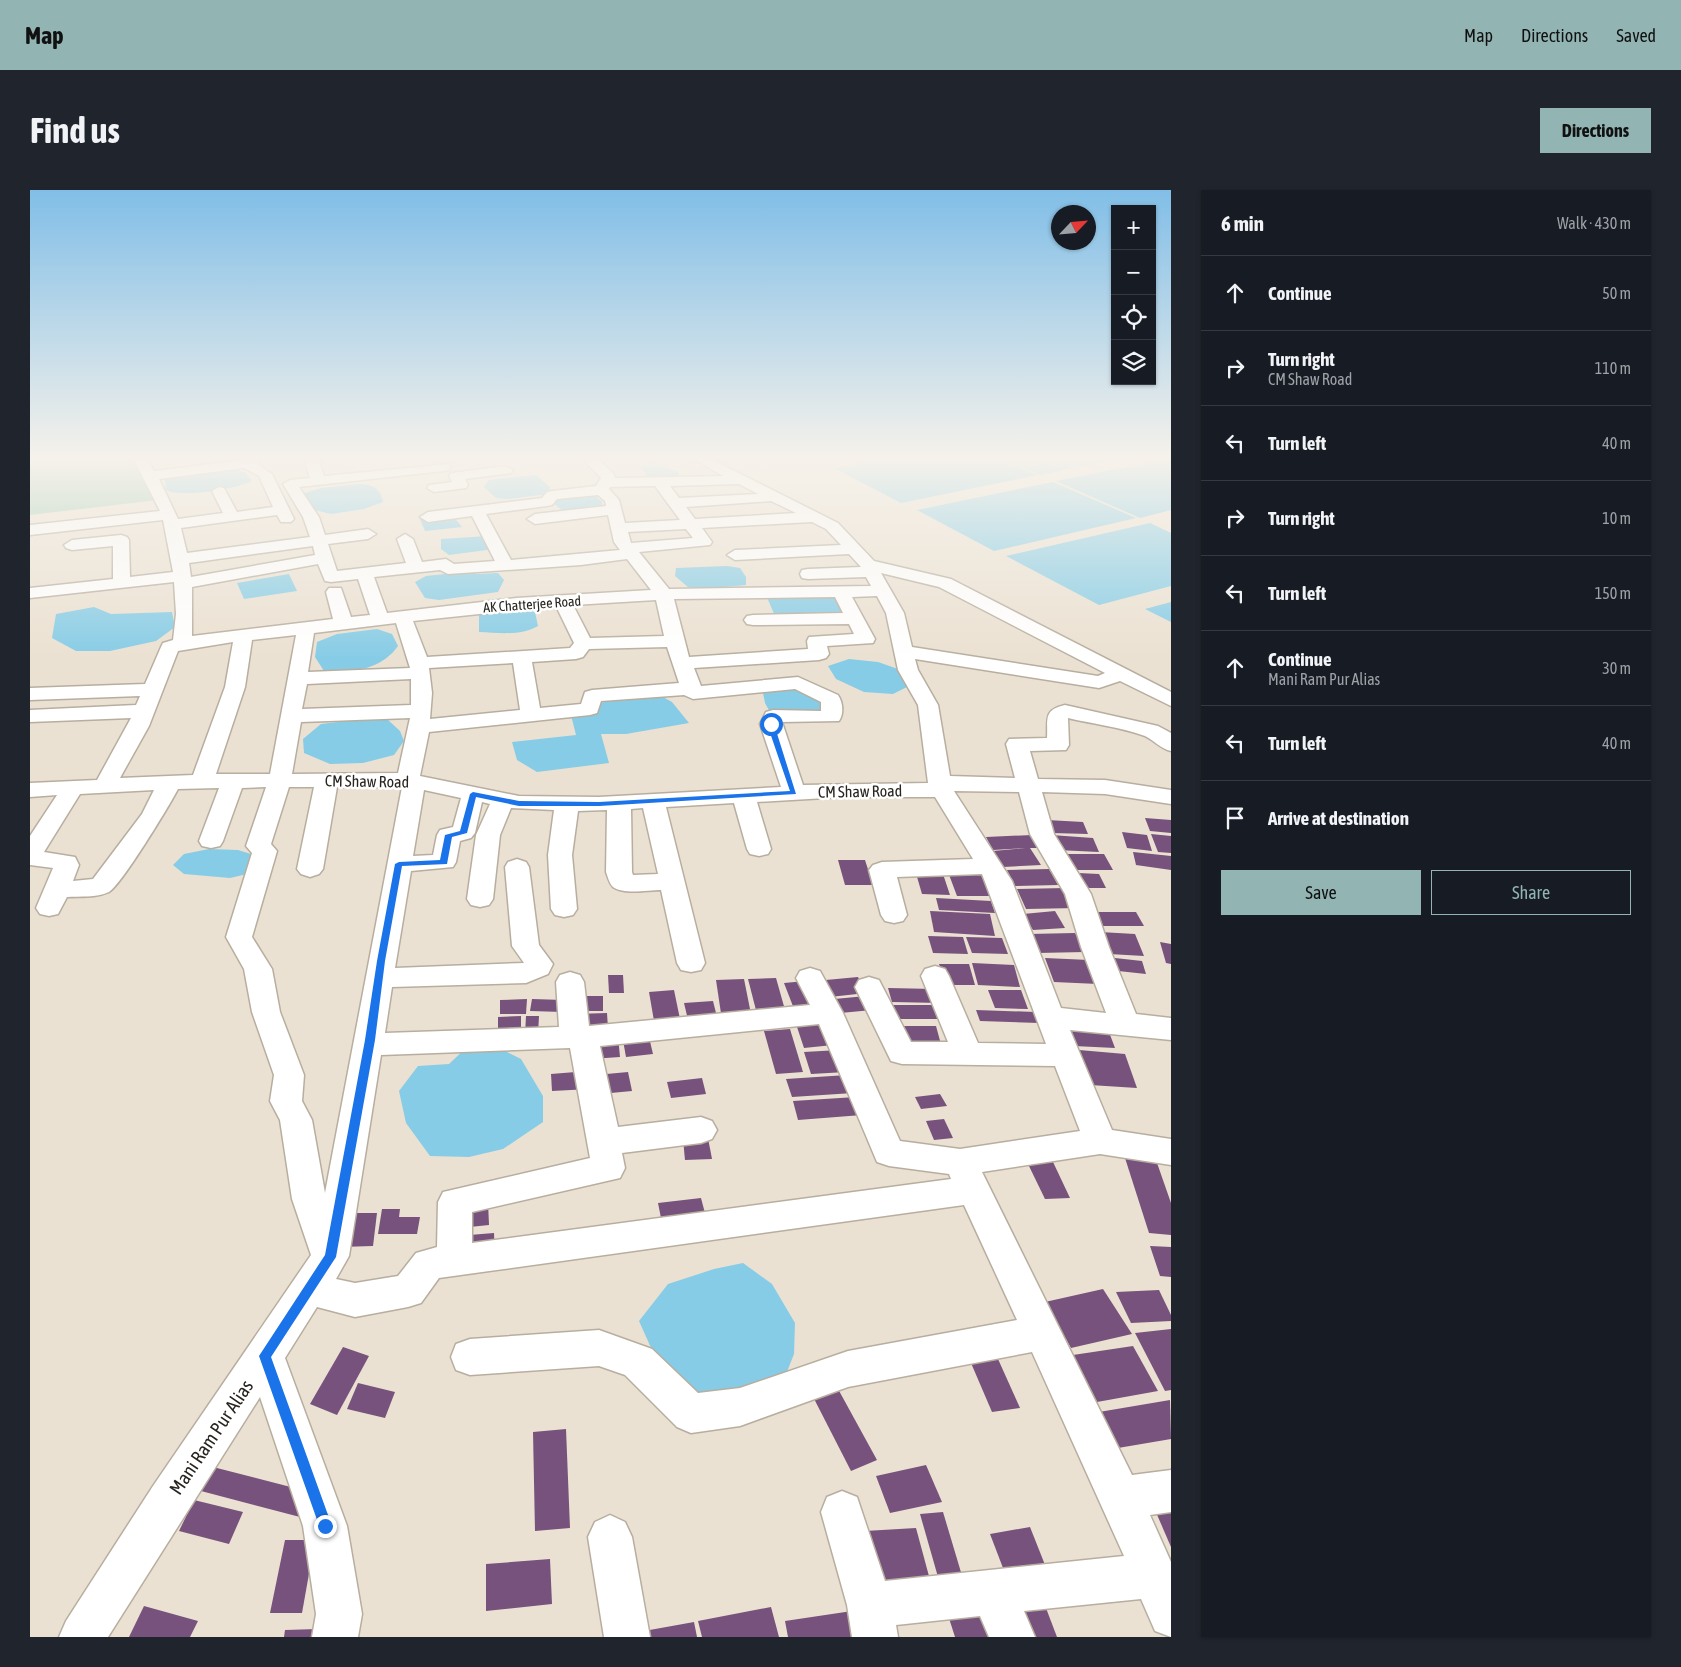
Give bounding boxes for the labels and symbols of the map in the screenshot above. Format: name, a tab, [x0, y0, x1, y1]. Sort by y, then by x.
north arrow	[1051, 205, 1096, 250]
street label: AK Chatterjee Road	[482, 593, 582, 615]
route start	[760, 713, 783, 736]
street label: CM Shaw Road	[325, 771, 409, 791]
street label: CM Shaw Road	[818, 781, 902, 801]
street label: Mani Ram Pur Alias	[165, 1375, 258, 1498]
route end	[314, 1515, 337, 1538]

